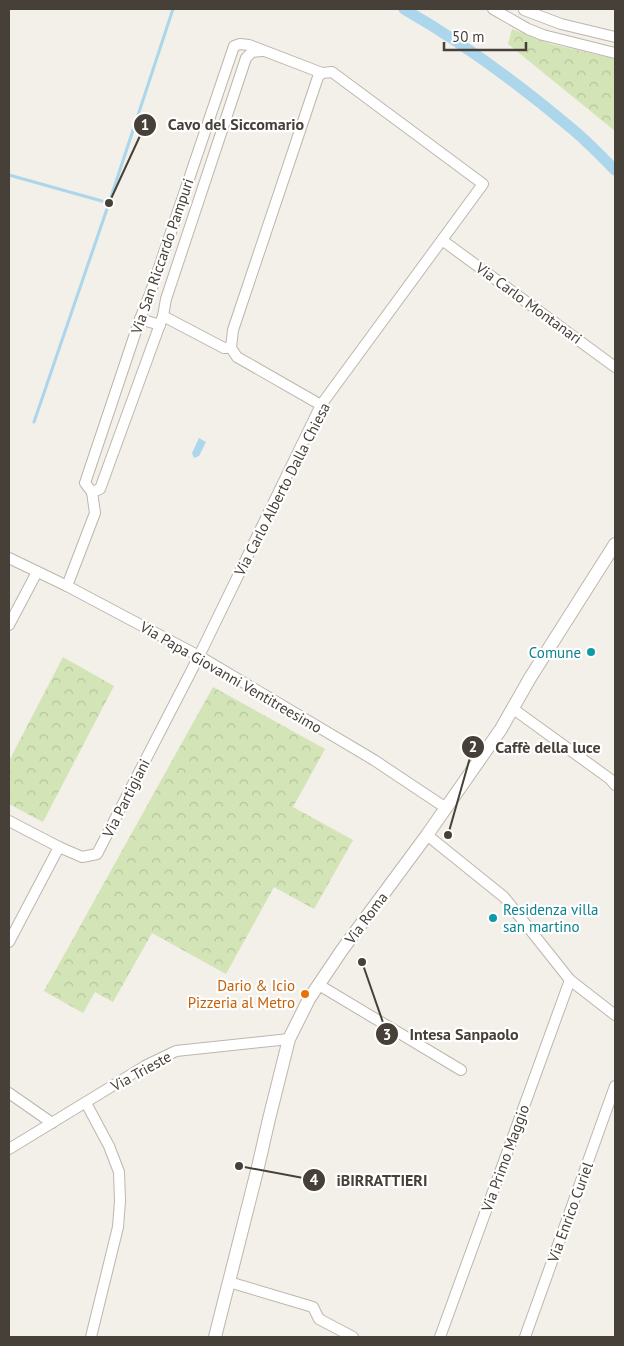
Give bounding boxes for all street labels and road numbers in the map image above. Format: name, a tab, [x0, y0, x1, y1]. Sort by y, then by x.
street label: Via San Riccardo Pampuri	[126, 176, 198, 337]
street label: Via Carlo Montanari	[471, 257, 586, 348]
street label: Via Carlo Alberto Dalla Chiesa	[230, 399, 334, 580]
street label: Via Papa Giovanni Ventitreesimo	[136, 617, 325, 737]
street label: Via Partigiani	[98, 756, 154, 841]
street label: Via Roma	[340, 888, 392, 948]
street label: Via Trieste	[107, 1047, 174, 1096]
street label: Via Primo Maggio	[476, 1102, 533, 1215]
street label: Via Enrico Curiel	[543, 1159, 597, 1266]

